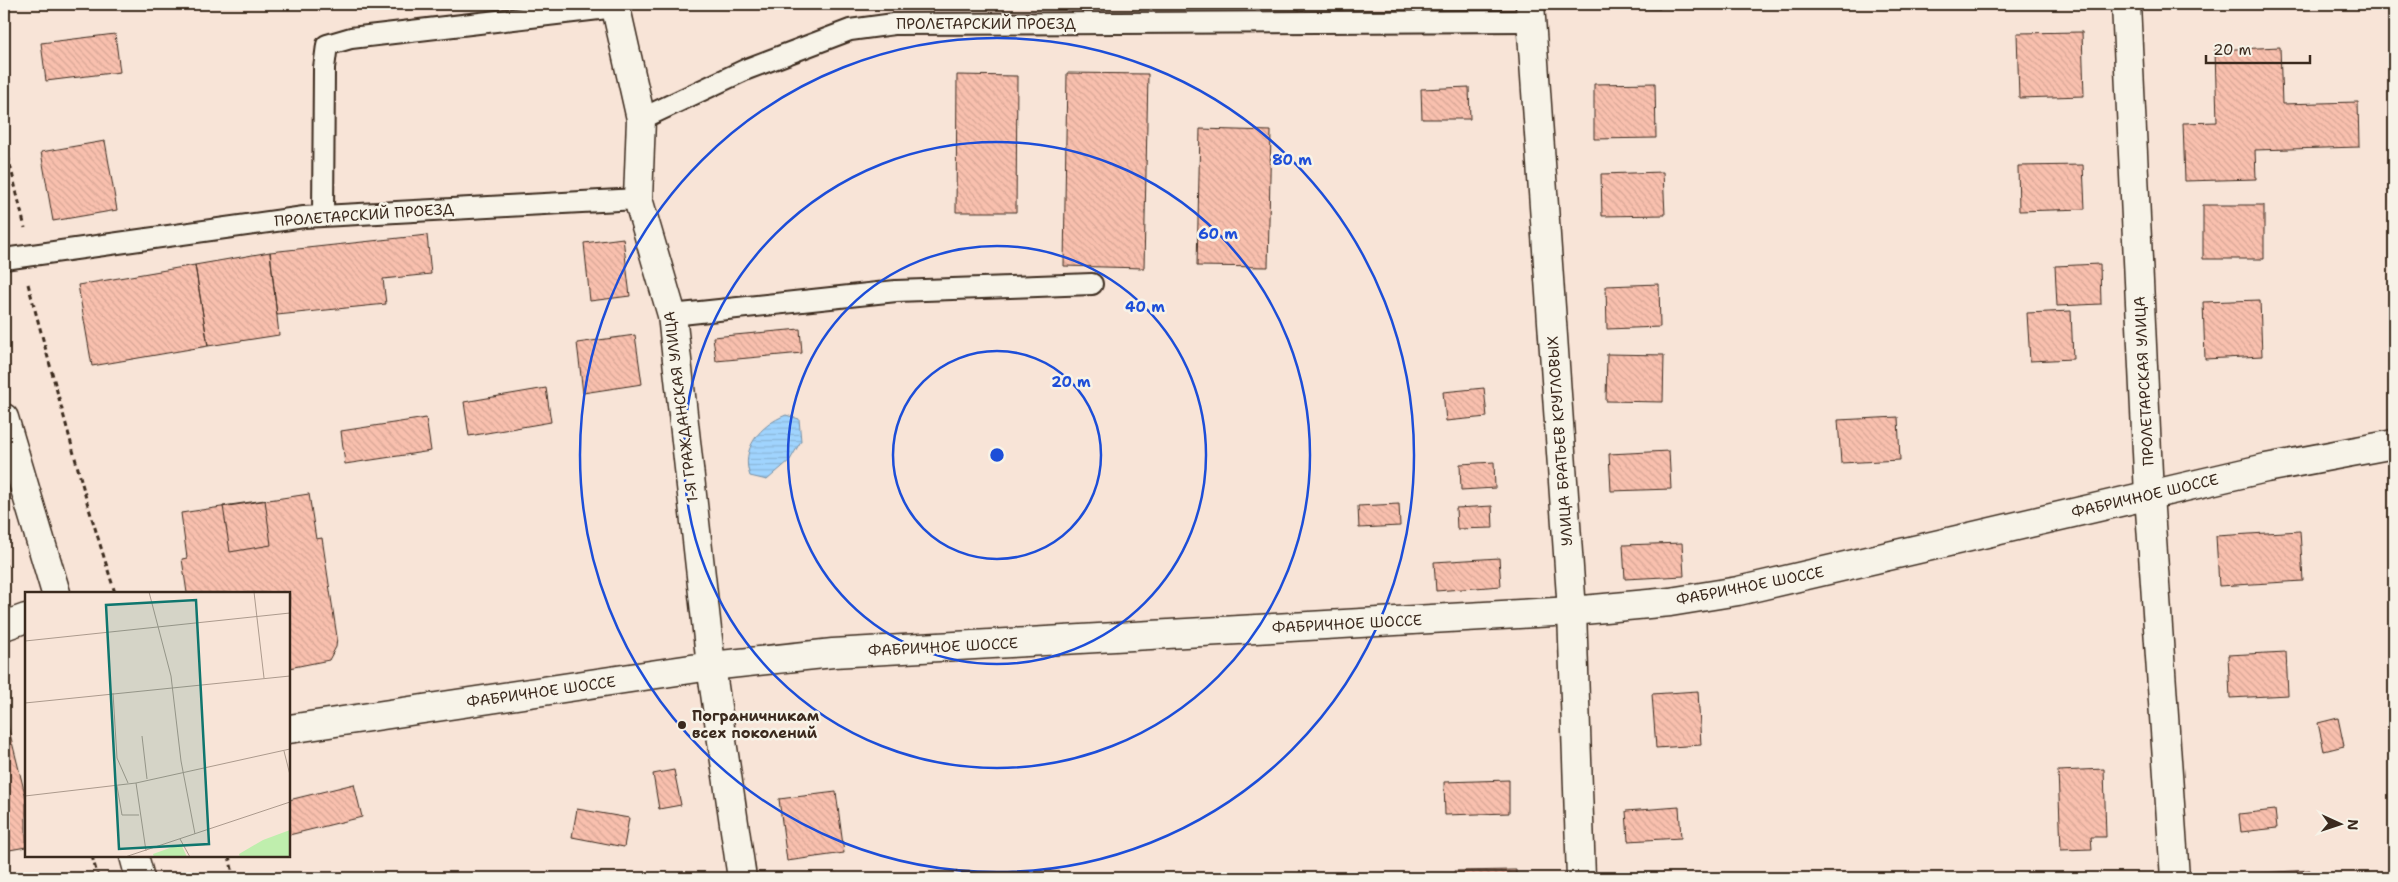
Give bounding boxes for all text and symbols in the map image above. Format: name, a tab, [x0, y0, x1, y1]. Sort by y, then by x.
street label: ПРОЛЕТАРСКИЙ ПРОЕЗД	[896, 13, 1076, 34]
scale bar	[2206, 32, 2309, 64]
text: 20 m	[2213, 40, 2252, 60]
text: 80 m	[1272, 150, 1312, 170]
street label: ПРОЛЕТАРСКИЙ ПРОЕЗД	[274, 198, 455, 231]
text: 60 m	[1198, 224, 1238, 244]
street label: ПРОЛЕТАРСКАЯ УЛИЦА	[2130, 295, 2158, 466]
text: 40 m	[1125, 297, 1165, 317]
street label: 1-Я ГРАЖДАНСКАЯ УЛИЦА	[659, 310, 703, 504]
street label: УЛИЦА БРАТЬЕВ КРУГЛОВЫХ	[1543, 335, 1577, 547]
text: 20 m	[1051, 372, 1091, 392]
centre of rings	[988, 446, 1006, 464]
street label: ФАБРИЧНОЕ ШОССЕ	[2069, 469, 2221, 523]
street label: ФАБРИЧНОЕ ШОССЕ	[1674, 562, 1826, 610]
inset map	[25, 592, 290, 857]
street label: ФАБРИЧНОЕ ШОССЕ	[1271, 610, 1423, 638]
street label: ФАБРИЧНОЕ ШОССЕ	[867, 633, 1019, 661]
street label: ФАБРИЧНОЕ ШОССЕ	[465, 672, 617, 712]
place label: Пограничникам всех поколений	[692, 706, 820, 743]
marker: Пограничникам всех поколений	[676, 719, 688, 731]
north arrow	[2316, 800, 2366, 850]
text: N	[2344, 819, 2362, 831]

